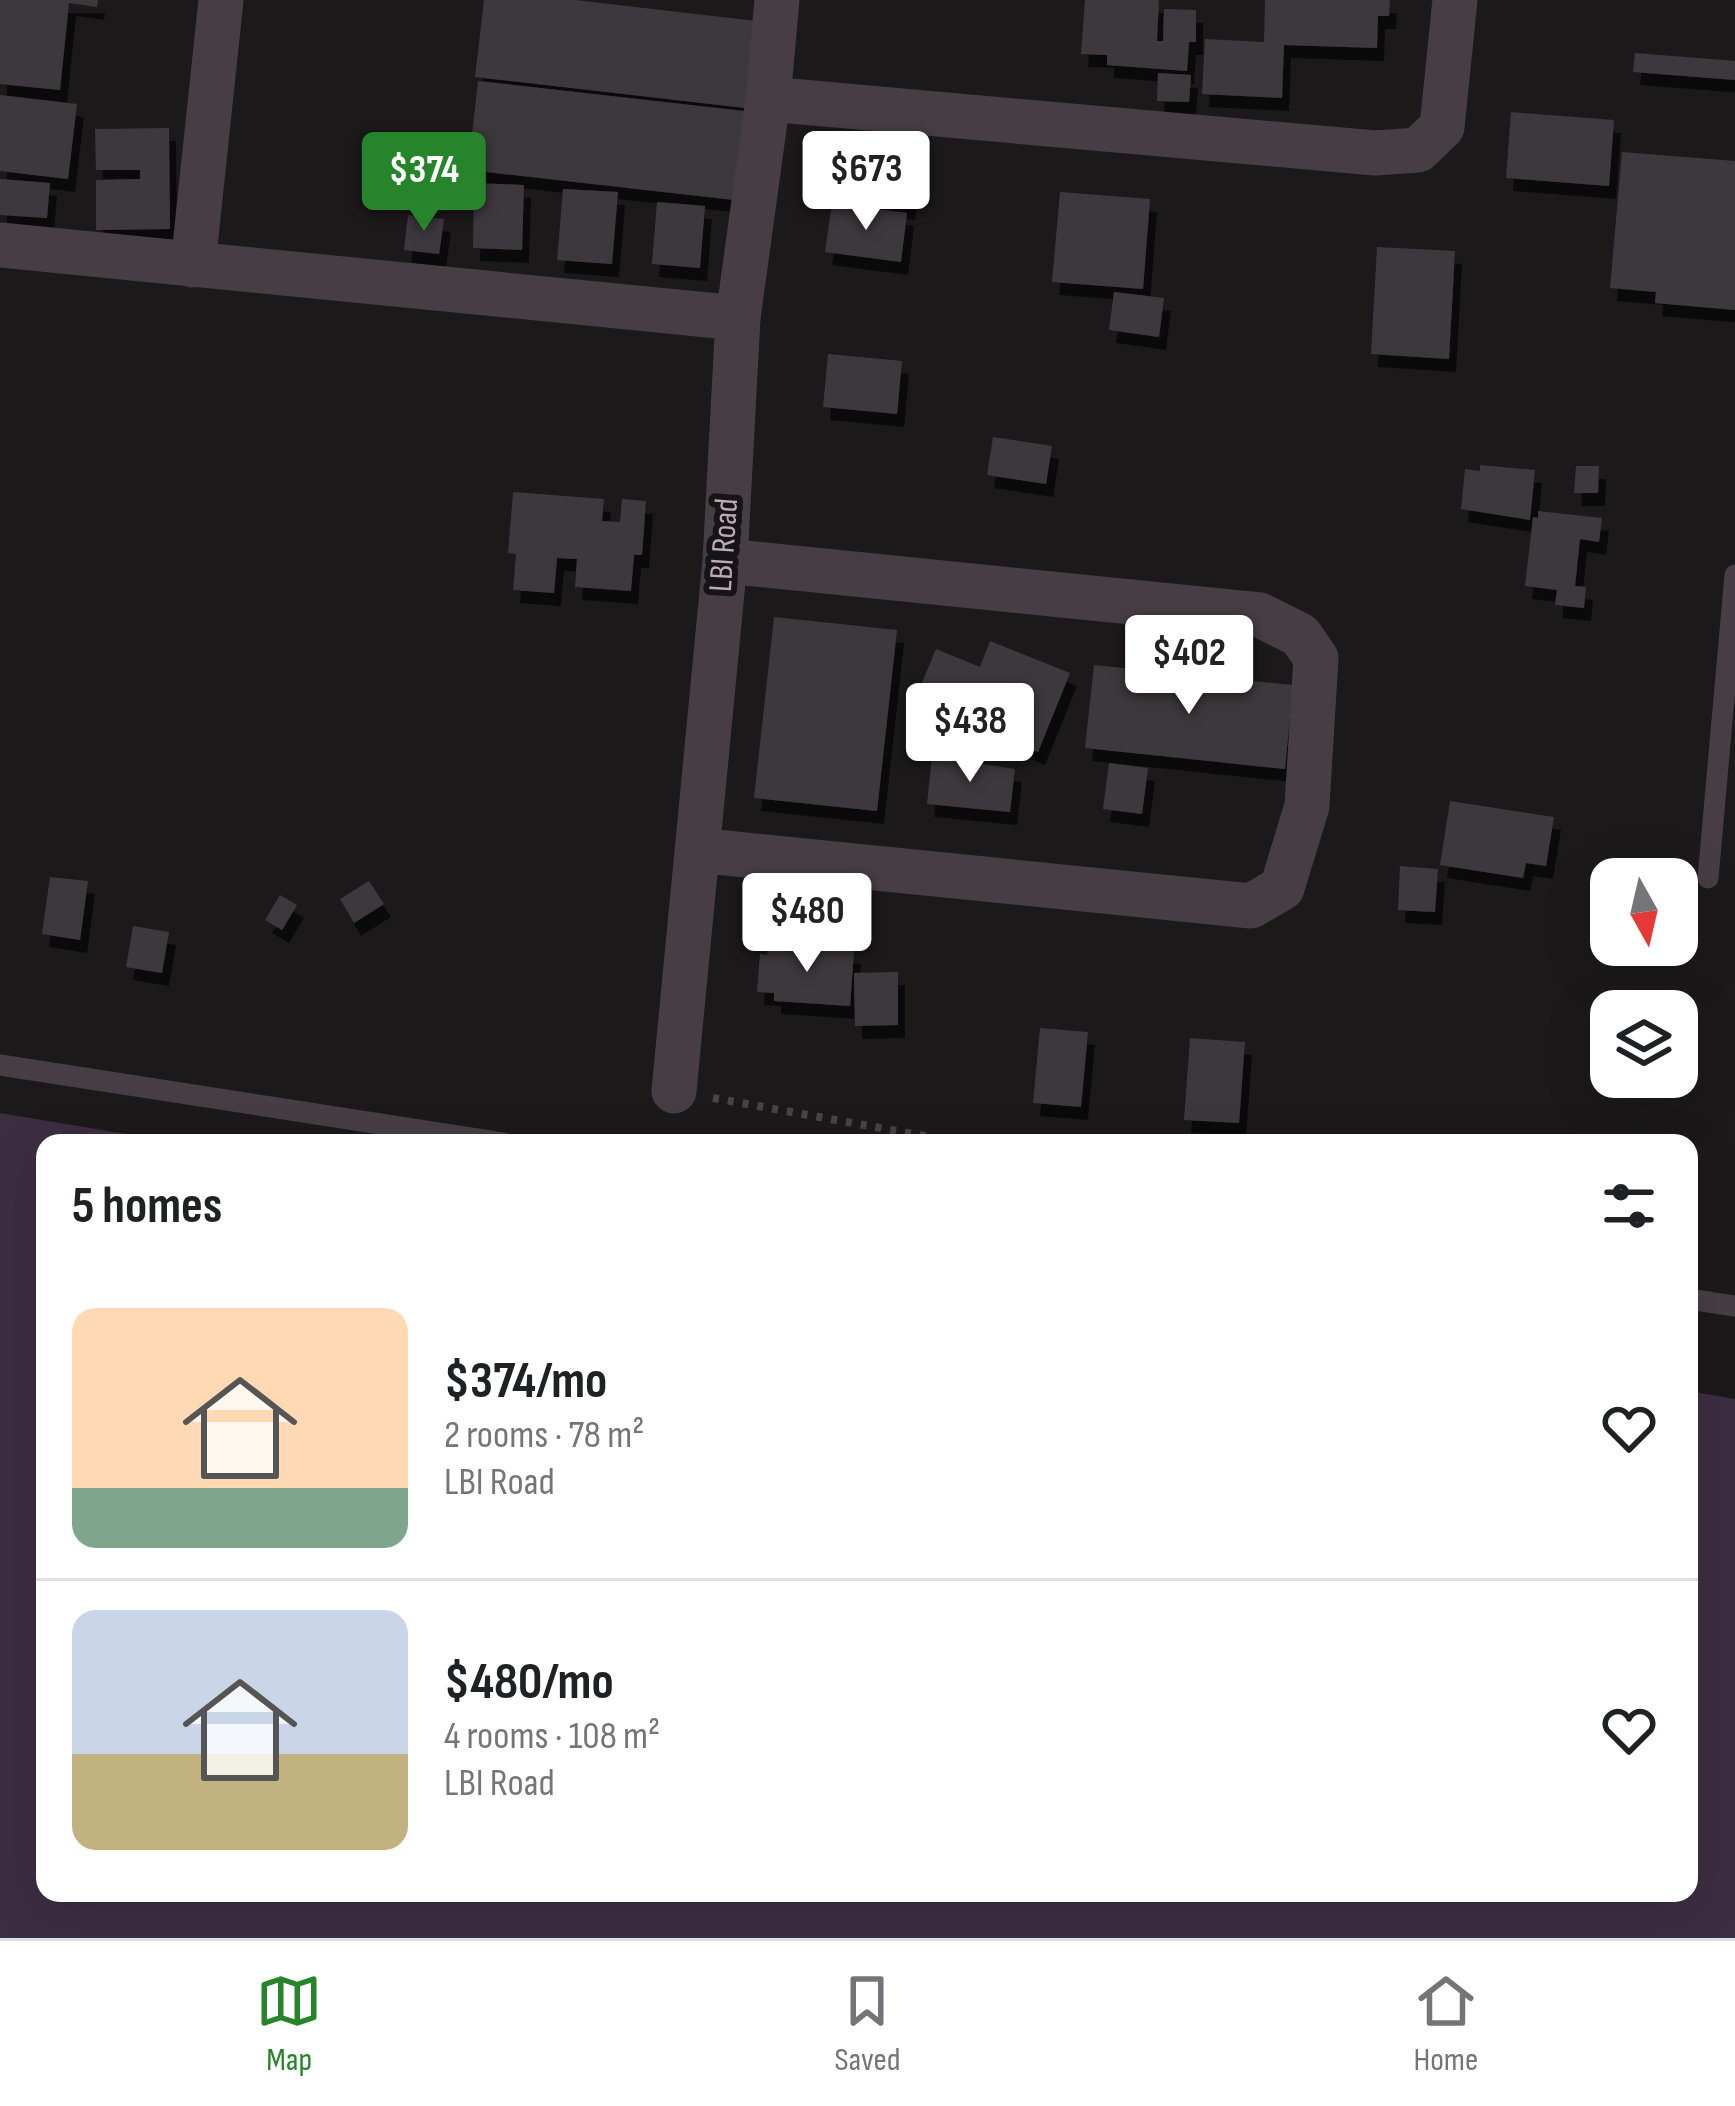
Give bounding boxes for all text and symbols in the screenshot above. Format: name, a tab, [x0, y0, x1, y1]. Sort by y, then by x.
pin: $673	[795, 131, 937, 233]
pin: $374	[353, 132, 495, 234]
text: $673	[830, 146, 902, 193]
text: $374	[389, 147, 459, 194]
street label: LBI Road	[701, 497, 747, 593]
pin: $402	[1118, 615, 1260, 717]
text: $402	[1152, 630, 1226, 677]
pin: $438	[899, 683, 1041, 785]
text: $438	[933, 698, 1007, 745]
north arrow	[1590, 858, 1698, 966]
map controls	[1590, 858, 1698, 1098]
pin: $480	[736, 873, 878, 975]
text: $480	[769, 888, 845, 935]
button: layers	[1590, 990, 1698, 1098]
icon: filters	[1596, 1173, 1662, 1239]
text: 5 homes	[72, 1176, 222, 1237]
text: $374/mo	[444, 1351, 607, 1412]
icon: home	[168, 1356, 312, 1500]
icon: heart	[1596, 1395, 1662, 1461]
text: 2 rooms · 78 m²	[444, 1412, 644, 1459]
text: LBI Road	[444, 1459, 555, 1506]
text: $480/mo	[444, 1652, 614, 1713]
icon: home	[168, 1658, 312, 1802]
icon: heart	[1596, 1697, 1662, 1763]
text: 4 rooms · 108 m²	[444, 1713, 660, 1760]
text: LBI Road	[444, 1760, 555, 1807]
tab: Map	[256, 1968, 322, 2080]
tab: Saved	[834, 1968, 901, 2080]
tab: Home	[1413, 1968, 1479, 2080]

